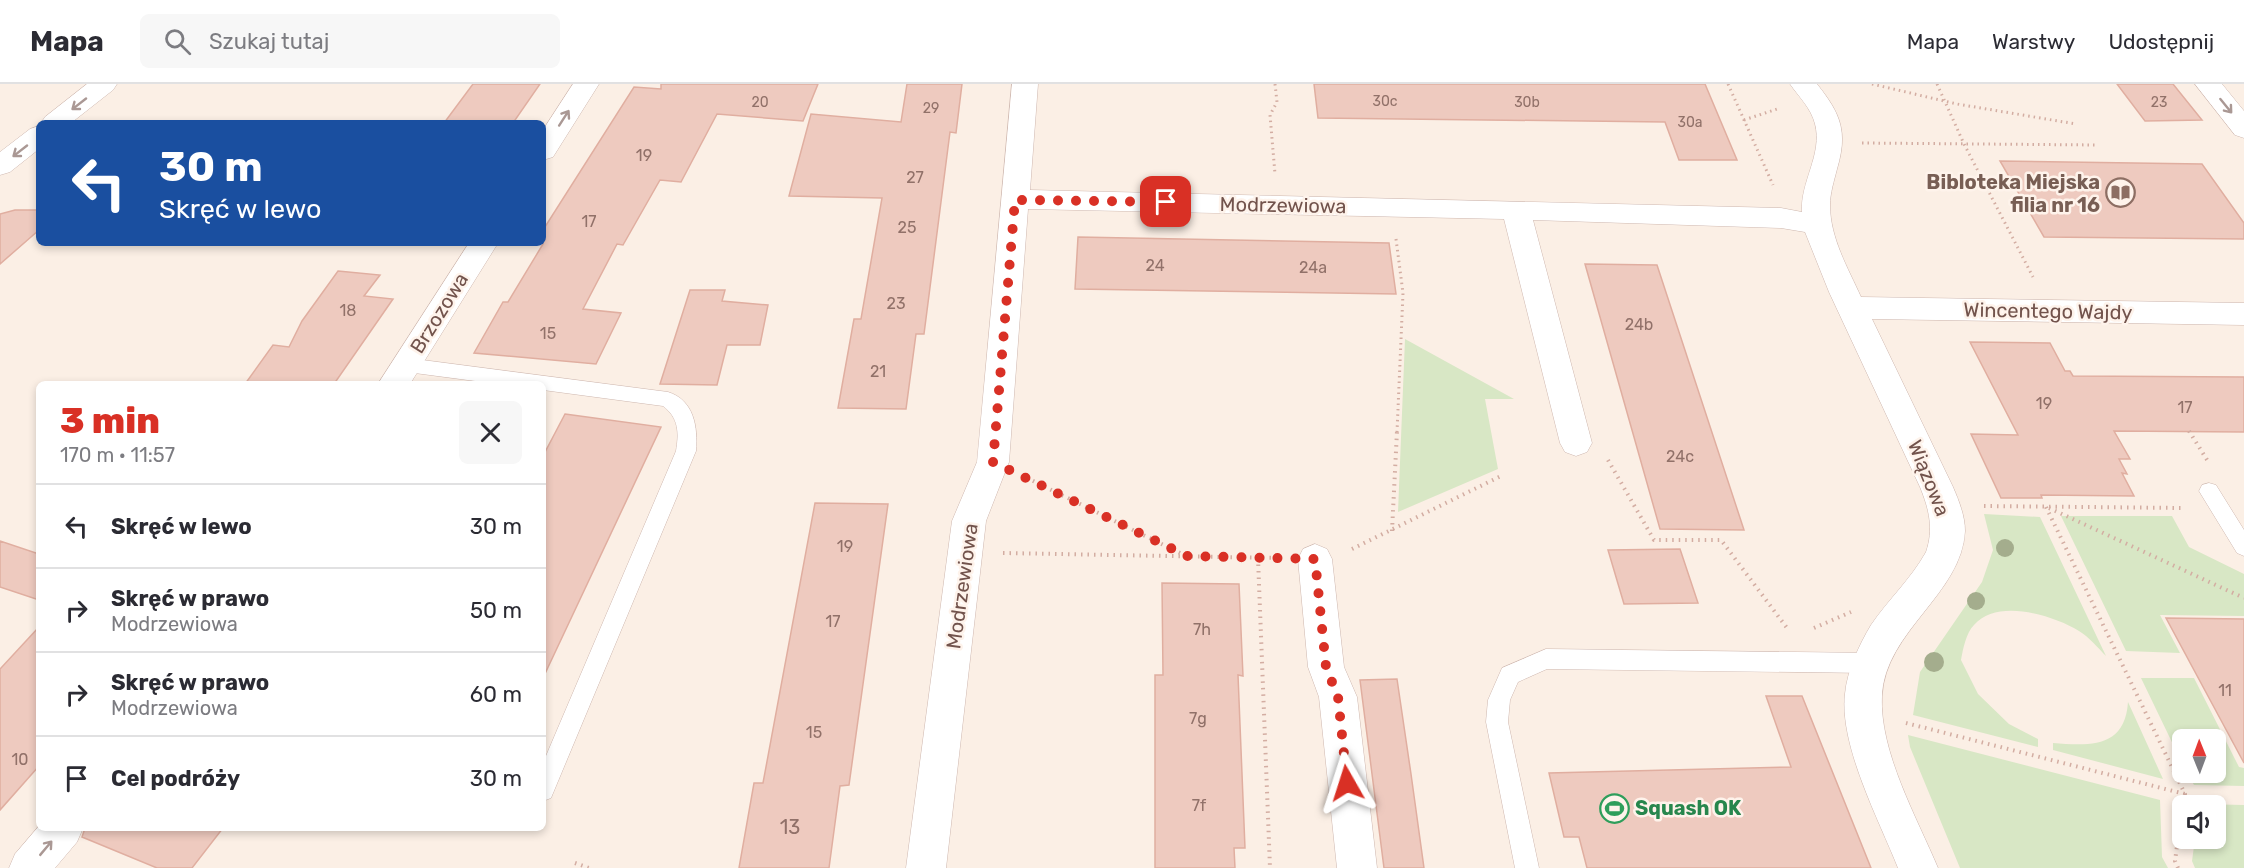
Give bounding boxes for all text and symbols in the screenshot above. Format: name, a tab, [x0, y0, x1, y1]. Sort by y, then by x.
search box	[140, 14, 560, 68]
text: Mapa	[30, 25, 104, 58]
icon: search	[161, 25, 194, 58]
text: Szukaj tutaj	[209, 28, 329, 55]
text: Mapa	[1907, 29, 1959, 54]
text: Warstwy	[1992, 29, 2075, 54]
text: Udostępnij	[2108, 29, 2214, 54]
house number: 30c	[1372, 93, 1398, 110]
house number: 20	[751, 94, 769, 111]
house number: 30b	[1514, 94, 1540, 111]
house number: 23	[2151, 94, 2167, 111]
one-way arrow	[71, 97, 87, 110]
one-way arrow	[2219, 98, 2232, 114]
house number: 29	[923, 100, 939, 117]
one-way arrow	[558, 109, 571, 126]
house number: 30a	[1677, 114, 1703, 131]
text: 30 m	[159, 142, 263, 192]
one-way arrow	[12, 144, 28, 157]
icon: left	[60, 144, 138, 222]
house number: 19	[636, 146, 652, 165]
house number: 27	[906, 168, 924, 187]
place label: Bibloteka Miejska filia nr 16	[1926, 170, 2100, 217]
pin	[1140, 176, 1191, 227]
library icon: Bibloteka Miejska filia nr 16	[2105, 177, 2137, 209]
icon: arrive	[1149, 185, 1182, 218]
street label: Modrzewiowa	[1219, 192, 1347, 218]
text: Skręć w lewo	[159, 193, 322, 225]
house number: 17	[581, 212, 597, 231]
house number: 25	[898, 218, 916, 237]
house number: 24	[1145, 256, 1165, 275]
house number: 24a	[1299, 258, 1327, 277]
street label: Brzozowa	[405, 268, 473, 358]
house number: 23	[886, 294, 906, 313]
street label: Wincentego Wajdy	[1963, 298, 2133, 324]
house number: 18	[339, 301, 357, 320]
house number: 24b	[1625, 315, 1653, 334]
house number: 15	[540, 324, 556, 343]
house number: 21	[870, 362, 886, 381]
house number: 19	[2036, 394, 2052, 413]
house number: 17	[2177, 398, 2193, 417]
text: 3 min	[60, 399, 160, 442]
button: close	[459, 401, 522, 464]
street label: Wiązowa	[1903, 436, 1955, 520]
text: 170 m · 11:57	[60, 443, 175, 467]
house number: 24c	[1666, 447, 1694, 466]
icon: left	[60, 510, 93, 543]
text: Skręć w lewo	[111, 513, 252, 540]
text: 30 m	[470, 513, 522, 540]
street label: Modrzewiowa	[941, 522, 983, 650]
house number: 19	[837, 537, 853, 556]
text: Skręć w prawo	[111, 585, 269, 612]
icon: right	[60, 594, 93, 627]
text: 50 m	[470, 597, 522, 624]
text: Modrzewiowa	[111, 612, 238, 636]
house number: 17	[825, 612, 841, 631]
house number: 7h	[1193, 620, 1211, 639]
text: Skręć w prawo	[111, 669, 269, 696]
icon: right	[60, 678, 93, 711]
text: 60 m	[470, 681, 522, 708]
house number: 11	[2218, 681, 2232, 700]
text: Modrzewiowa	[111, 696, 238, 720]
house number: 7g	[1189, 709, 1207, 728]
house number: 15	[806, 723, 822, 742]
north arrow	[2172, 729, 2226, 783]
map controls	[2172, 729, 2226, 849]
house number: 10	[11, 750, 29, 769]
position arrow	[1315, 751, 1379, 815]
icon: arrive	[60, 762, 93, 795]
text: Cel podróży	[111, 765, 240, 792]
text: 30 m	[470, 765, 522, 792]
sports icon: Squash OK	[1598, 792, 1630, 824]
button: sound	[2172, 795, 2226, 849]
house number: 7f	[1192, 796, 1207, 815]
place label: Squash OK	[1635, 796, 1742, 820]
house number: 13	[780, 815, 800, 839]
one-way arrow	[39, 841, 53, 856]

